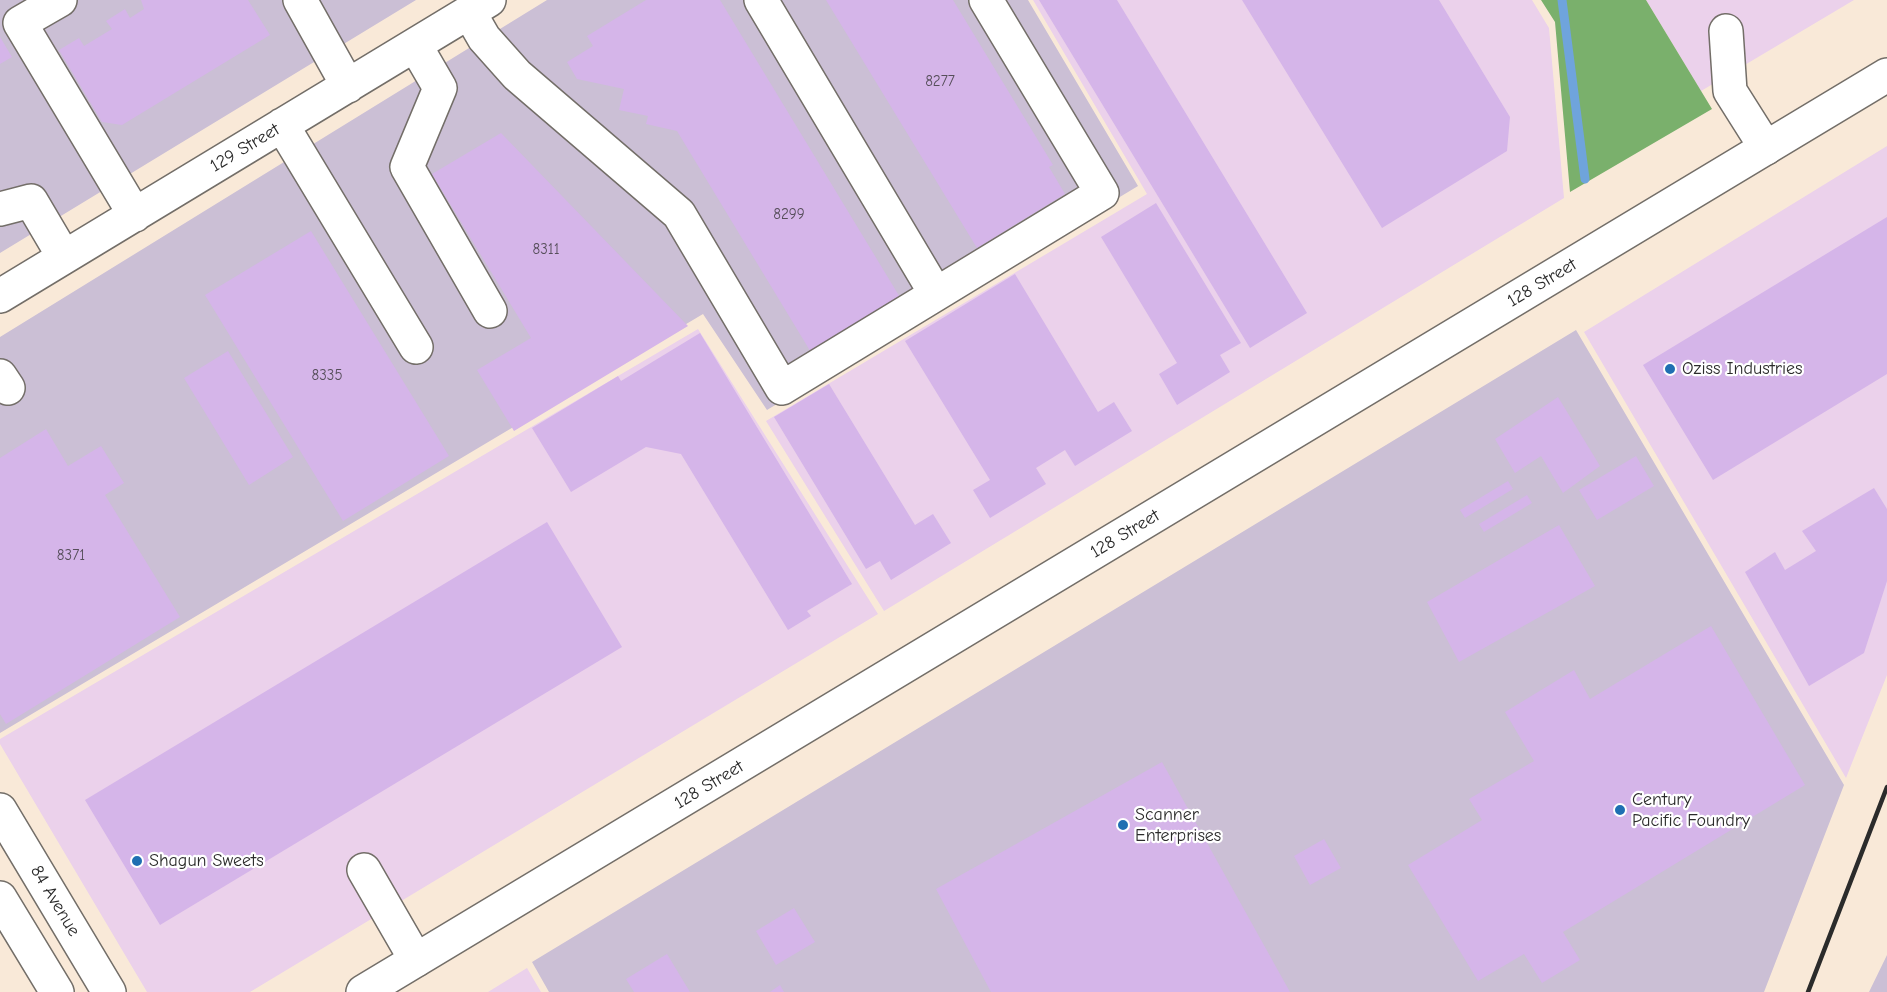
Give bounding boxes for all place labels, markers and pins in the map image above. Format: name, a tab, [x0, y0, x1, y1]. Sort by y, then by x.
place label: Oziss Industries	[1682, 358, 1803, 380]
marker: Oziss Industries	[1663, 362, 1677, 376]
place label: Century Pacific Foundry	[1632, 789, 1750, 832]
marker: Century Pacific Foundry	[1613, 803, 1627, 817]
place label: Scanner Enterprises	[1135, 804, 1221, 846]
marker: Scanner Enterprises	[1116, 818, 1130, 832]
place label: Shagun Sweets	[149, 850, 264, 872]
marker: Shagun Sweets	[130, 854, 144, 868]

